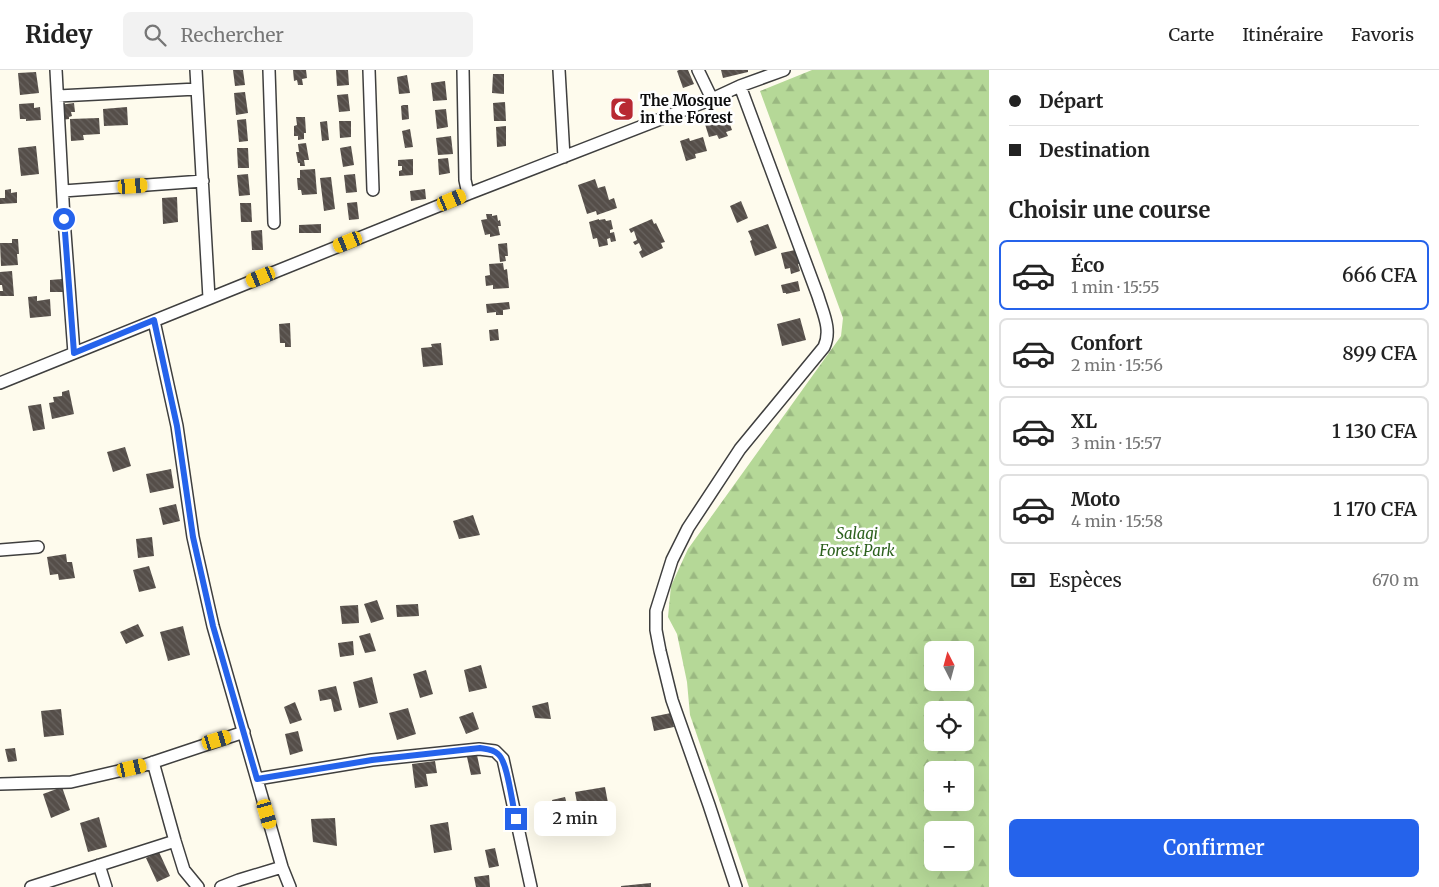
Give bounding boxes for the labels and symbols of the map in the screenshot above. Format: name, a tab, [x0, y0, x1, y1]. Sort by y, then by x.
place label: The Mosque in the Forest	[640, 91, 733, 127]
mosque icon: The Mosque in the Forest	[609, 96, 635, 122]
car	[117, 177, 148, 195]
car	[435, 187, 468, 213]
route start	[53, 208, 75, 230]
car	[331, 229, 364, 255]
car	[244, 264, 277, 290]
park label: Salagi Forest Park	[818, 524, 896, 560]
north arrow	[924, 641, 974, 691]
car	[200, 728, 233, 752]
car	[115, 757, 148, 779]
car	[255, 798, 278, 830]
callout: 2 min	[534, 802, 616, 836]
route end	[505, 808, 527, 830]

